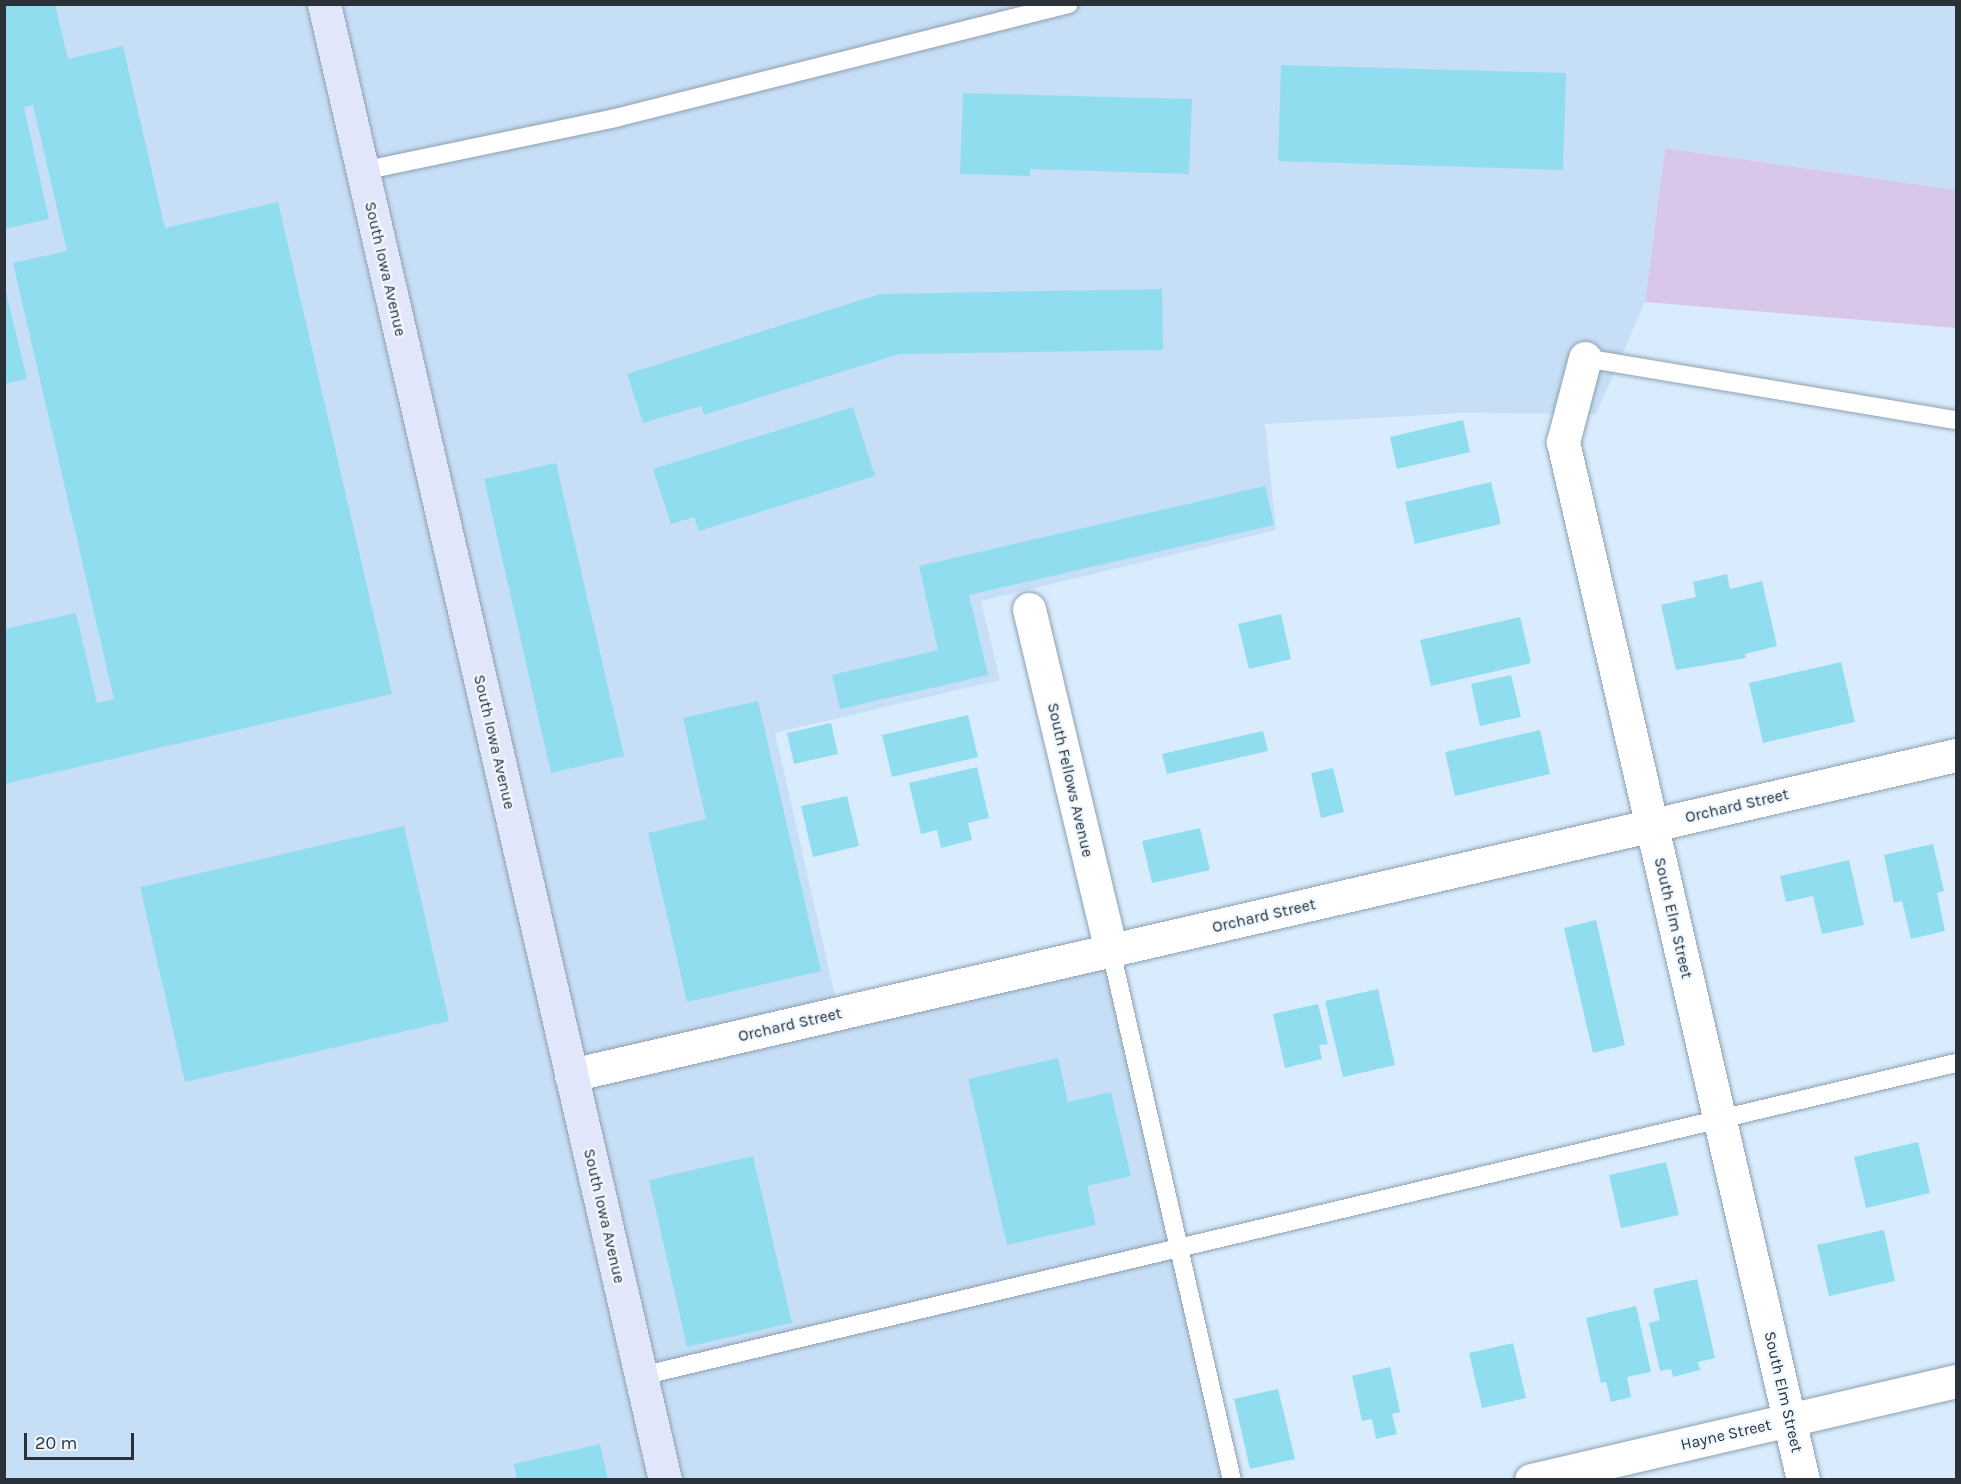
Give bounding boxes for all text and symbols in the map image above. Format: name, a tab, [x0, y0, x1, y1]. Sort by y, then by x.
street label: South Iowa Avenue	[360, 200, 410, 338]
street label: South Iowa Avenue	[469, 673, 519, 811]
street label: South Fellows Avenue	[1043, 701, 1097, 859]
street label: Orchard Street	[1683, 785, 1791, 827]
street label: South Elm Street	[1650, 856, 1696, 980]
street label: Orchard Street	[1210, 895, 1318, 937]
street label: Orchard Street	[736, 1004, 844, 1046]
street label: South Iowa Avenue	[579, 1147, 629, 1285]
street label: South Elm Street	[1760, 1330, 1806, 1454]
street label: Hayne Street	[1679, 1415, 1773, 1455]
scale bar	[27, 1421, 136, 1459]
text: 20 m	[35, 1432, 77, 1454]

